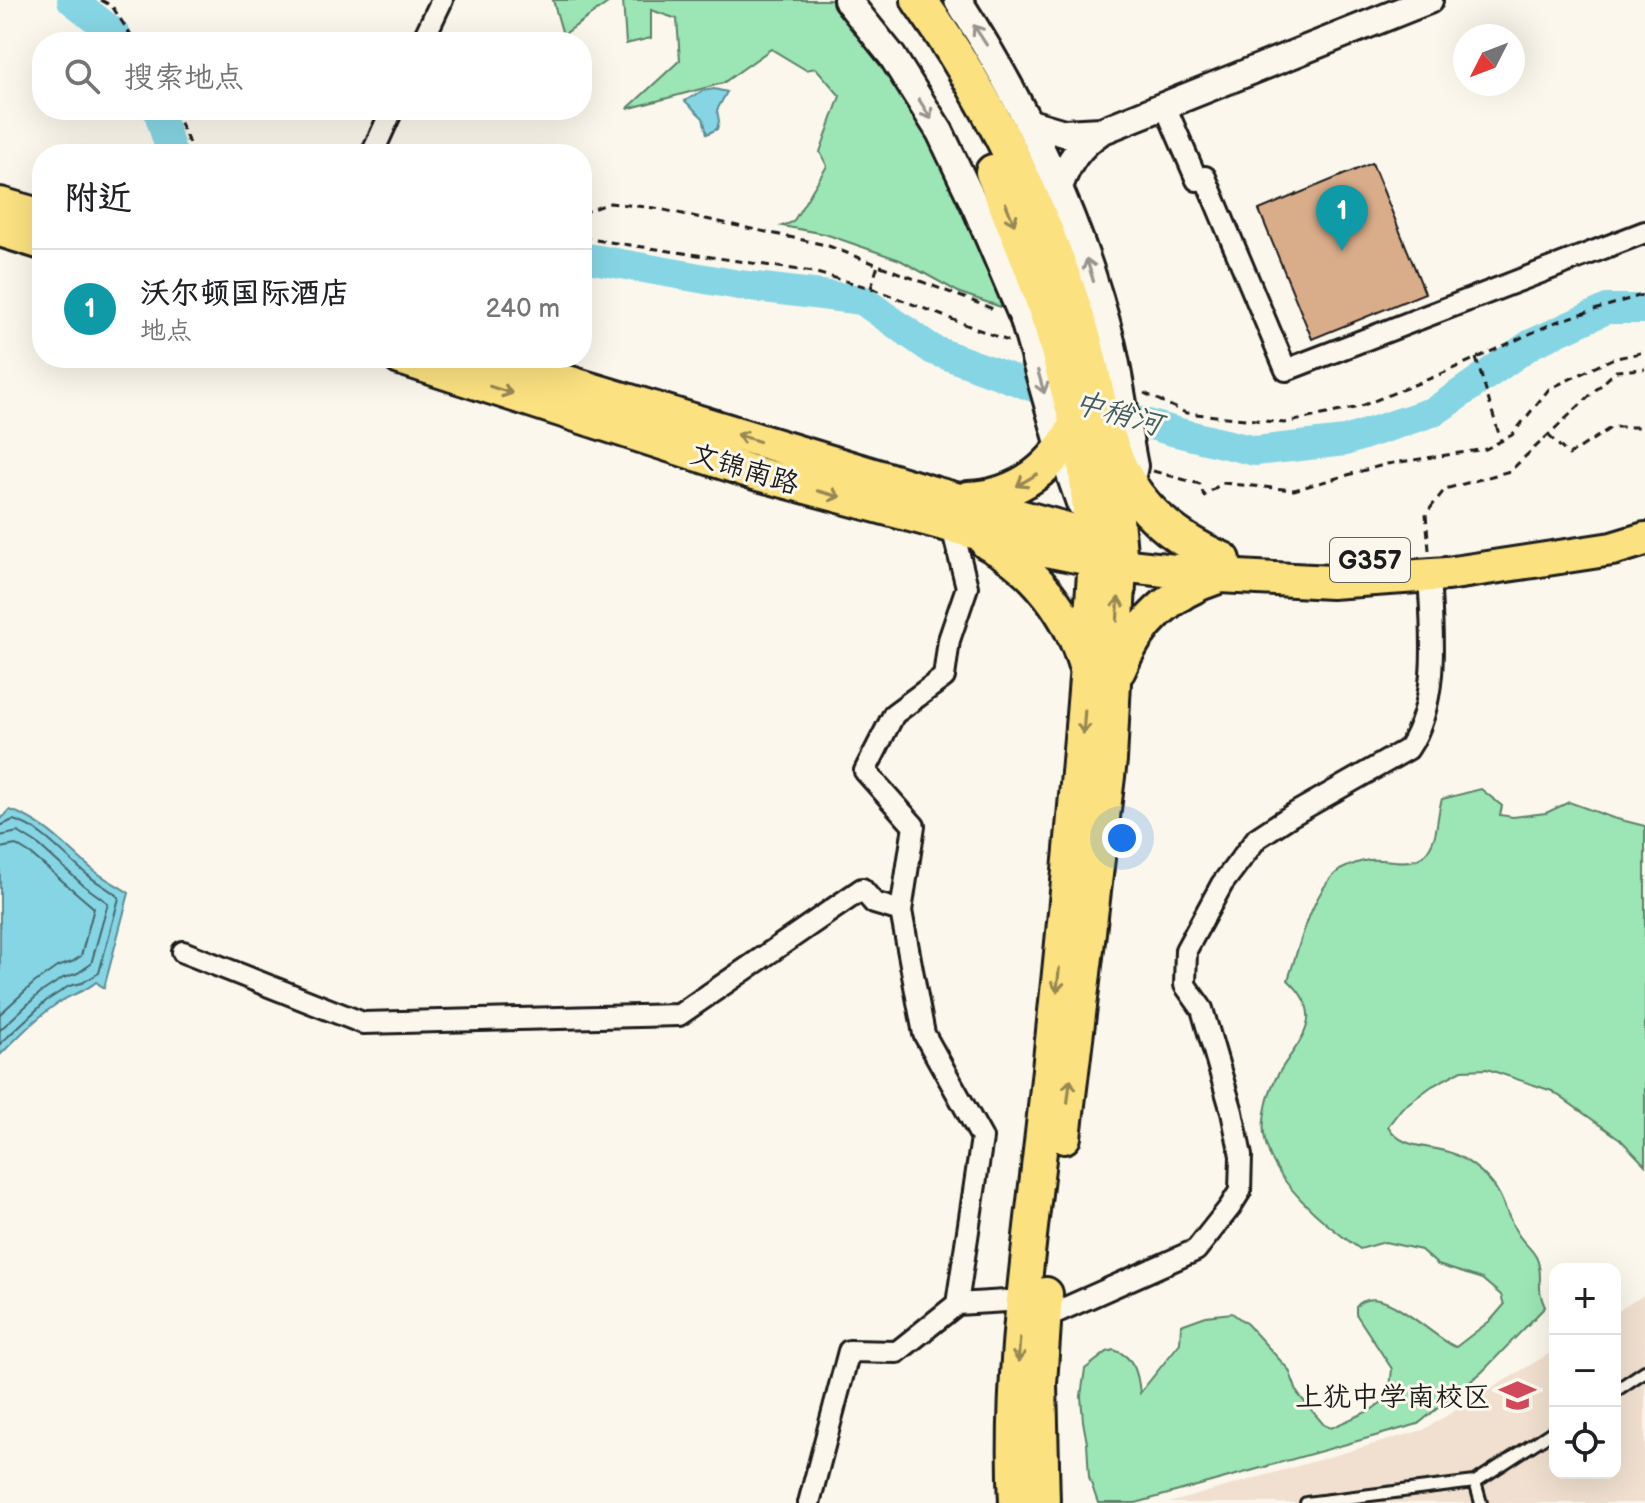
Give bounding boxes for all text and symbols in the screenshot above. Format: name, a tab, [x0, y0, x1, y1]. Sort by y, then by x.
one-way arrow	[972, 24, 988, 47]
north arrow	[1453, 24, 1525, 96]
search box	[32, 32, 592, 120]
icon: search	[60, 54, 104, 98]
text: 搜索地点	[124, 60, 244, 96]
one-way arrow	[918, 97, 934, 120]
text: 附近	[64, 178, 132, 219]
pin: 1	[1316, 185, 1368, 251]
one-way arrow	[1004, 201, 1018, 226]
one-way arrow	[1082, 258, 1097, 284]
text: 沃尔顿国际酒店	[140, 276, 350, 312]
text: 1	[85, 294, 95, 325]
text: 240 m	[485, 294, 560, 325]
text: 地点	[140, 316, 192, 347]
one-way arrow	[1035, 368, 1050, 394]
one-way arrow	[488, 383, 514, 398]
water label: 中稍河	[1070, 384, 1171, 445]
one-way arrow	[736, 430, 761, 445]
street label: 文锦南路	[686, 437, 803, 502]
one-way arrow	[1016, 472, 1039, 488]
one-way arrow	[816, 487, 842, 502]
road number: G357	[1330, 538, 1410, 582]
one-way arrow	[1110, 596, 1125, 623]
one-way arrow	[1076, 708, 1091, 735]
your location	[1102, 818, 1142, 858]
one-way arrow	[1051, 966, 1066, 993]
one-way arrow	[1062, 1079, 1077, 1104]
map controls	[1549, 1263, 1621, 1479]
button: +	[1549, 1263, 1621, 1335]
button: −	[1549, 1335, 1621, 1407]
one-way arrow	[1011, 1336, 1026, 1363]
school or university icon: 上犹中学南校区	[1498, 1377, 1536, 1415]
place label: 上犹中学南校区	[1295, 1381, 1491, 1414]
button: locate	[1549, 1407, 1621, 1479]

